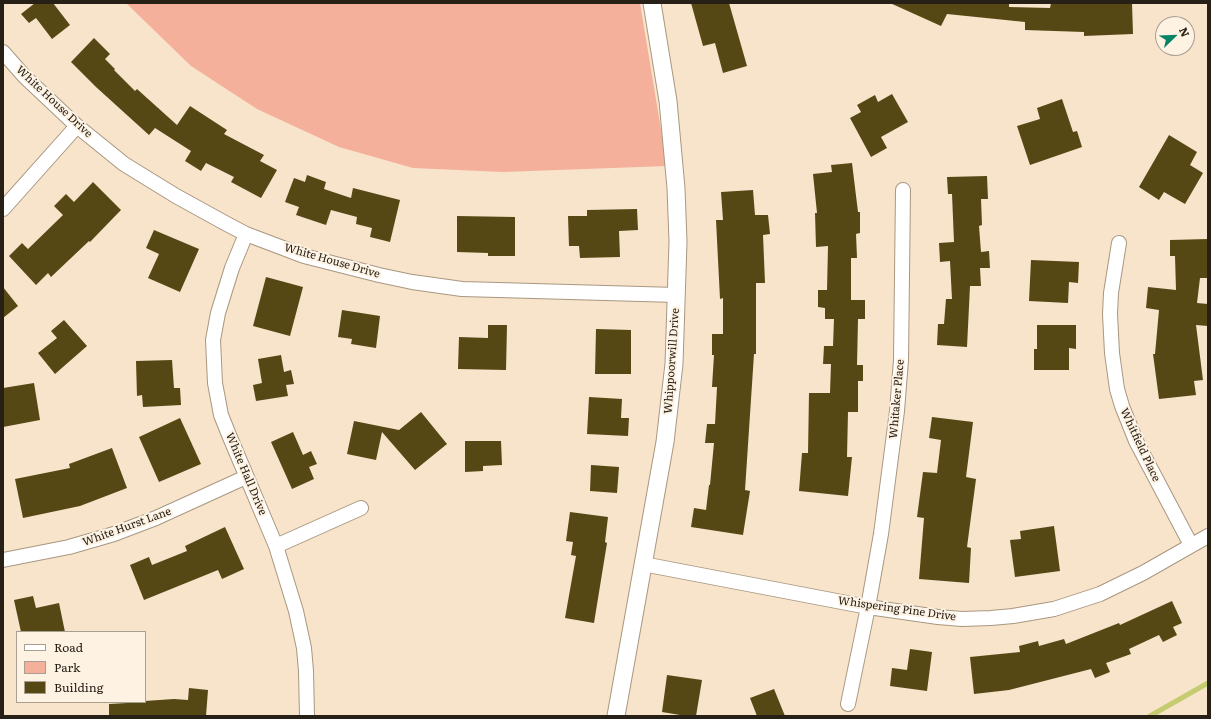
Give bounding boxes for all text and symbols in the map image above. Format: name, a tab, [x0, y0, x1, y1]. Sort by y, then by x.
north arrow	[1155, 16, 1195, 56]
text: N	[1176, 24, 1194, 39]
street label: White House Drive	[13, 63, 95, 141]
street label: White House Drive	[283, 241, 381, 281]
street label: Whippoorwill Drive	[662, 308, 682, 414]
street label: Whitaker Place	[887, 359, 907, 439]
street label: Whitfield Place	[1117, 406, 1163, 484]
street label: White Hall Drive	[223, 431, 269, 517]
street label: White Hurst Lane	[81, 505, 173, 549]
street label: Whispering Pine Drive	[837, 594, 957, 624]
legend	[16, 631, 146, 703]
text: Road	[54, 638, 83, 656]
text: Park	[54, 658, 80, 676]
text: Building	[54, 678, 103, 696]

